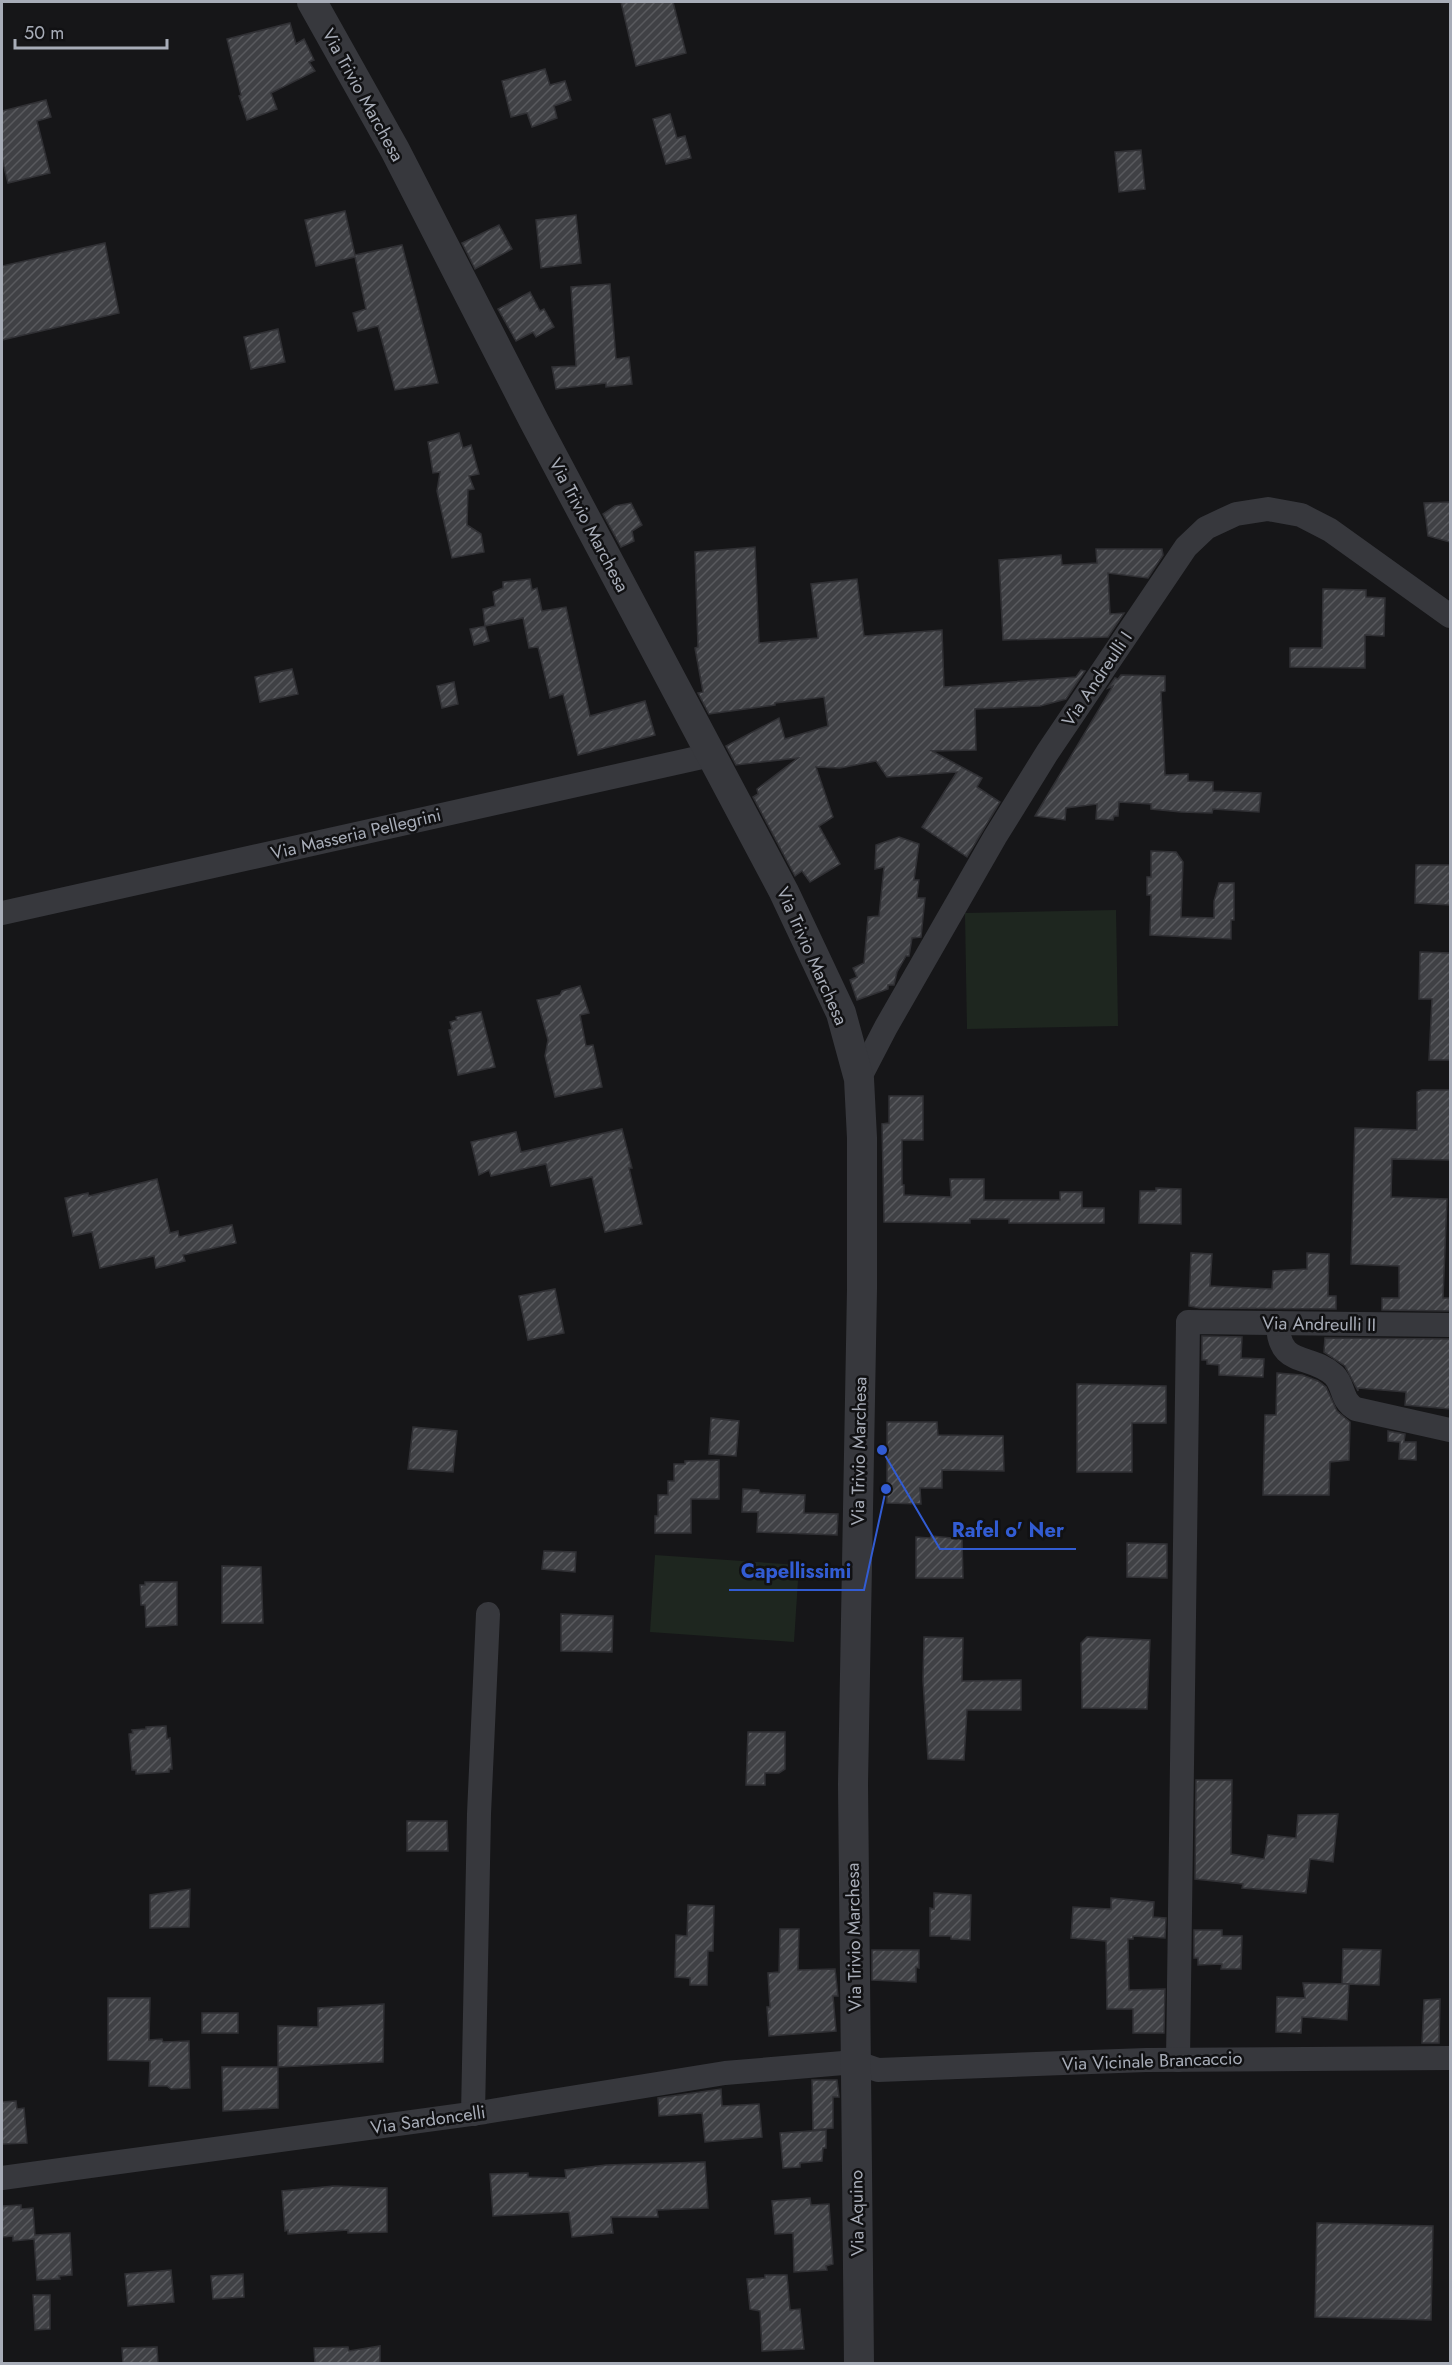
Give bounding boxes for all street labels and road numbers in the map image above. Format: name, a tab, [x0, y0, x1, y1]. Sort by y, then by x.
street label: Via Trivio Marchesa	[316, 24, 410, 166]
street label: Via Trivio Marchesa	[543, 453, 635, 597]
street label: Via Andreulli I	[1056, 626, 1138, 732]
street label: Via Masseria Pellegrini	[268, 802, 444, 866]
street label: Via Trivio Marchesa	[770, 883, 854, 1029]
street label: Via Andreulli II	[1262, 1310, 1376, 1338]
street label: Via Trivio Marchesa	[845, 1376, 873, 1526]
street label: Via Trivio Marchesa	[840, 1862, 868, 2012]
street label: Via Vicinale Brancaccio	[1061, 2045, 1243, 2077]
street label: Via Sardoncelli	[369, 2099, 487, 2141]
street label: Via Aquino	[843, 2170, 871, 2256]

